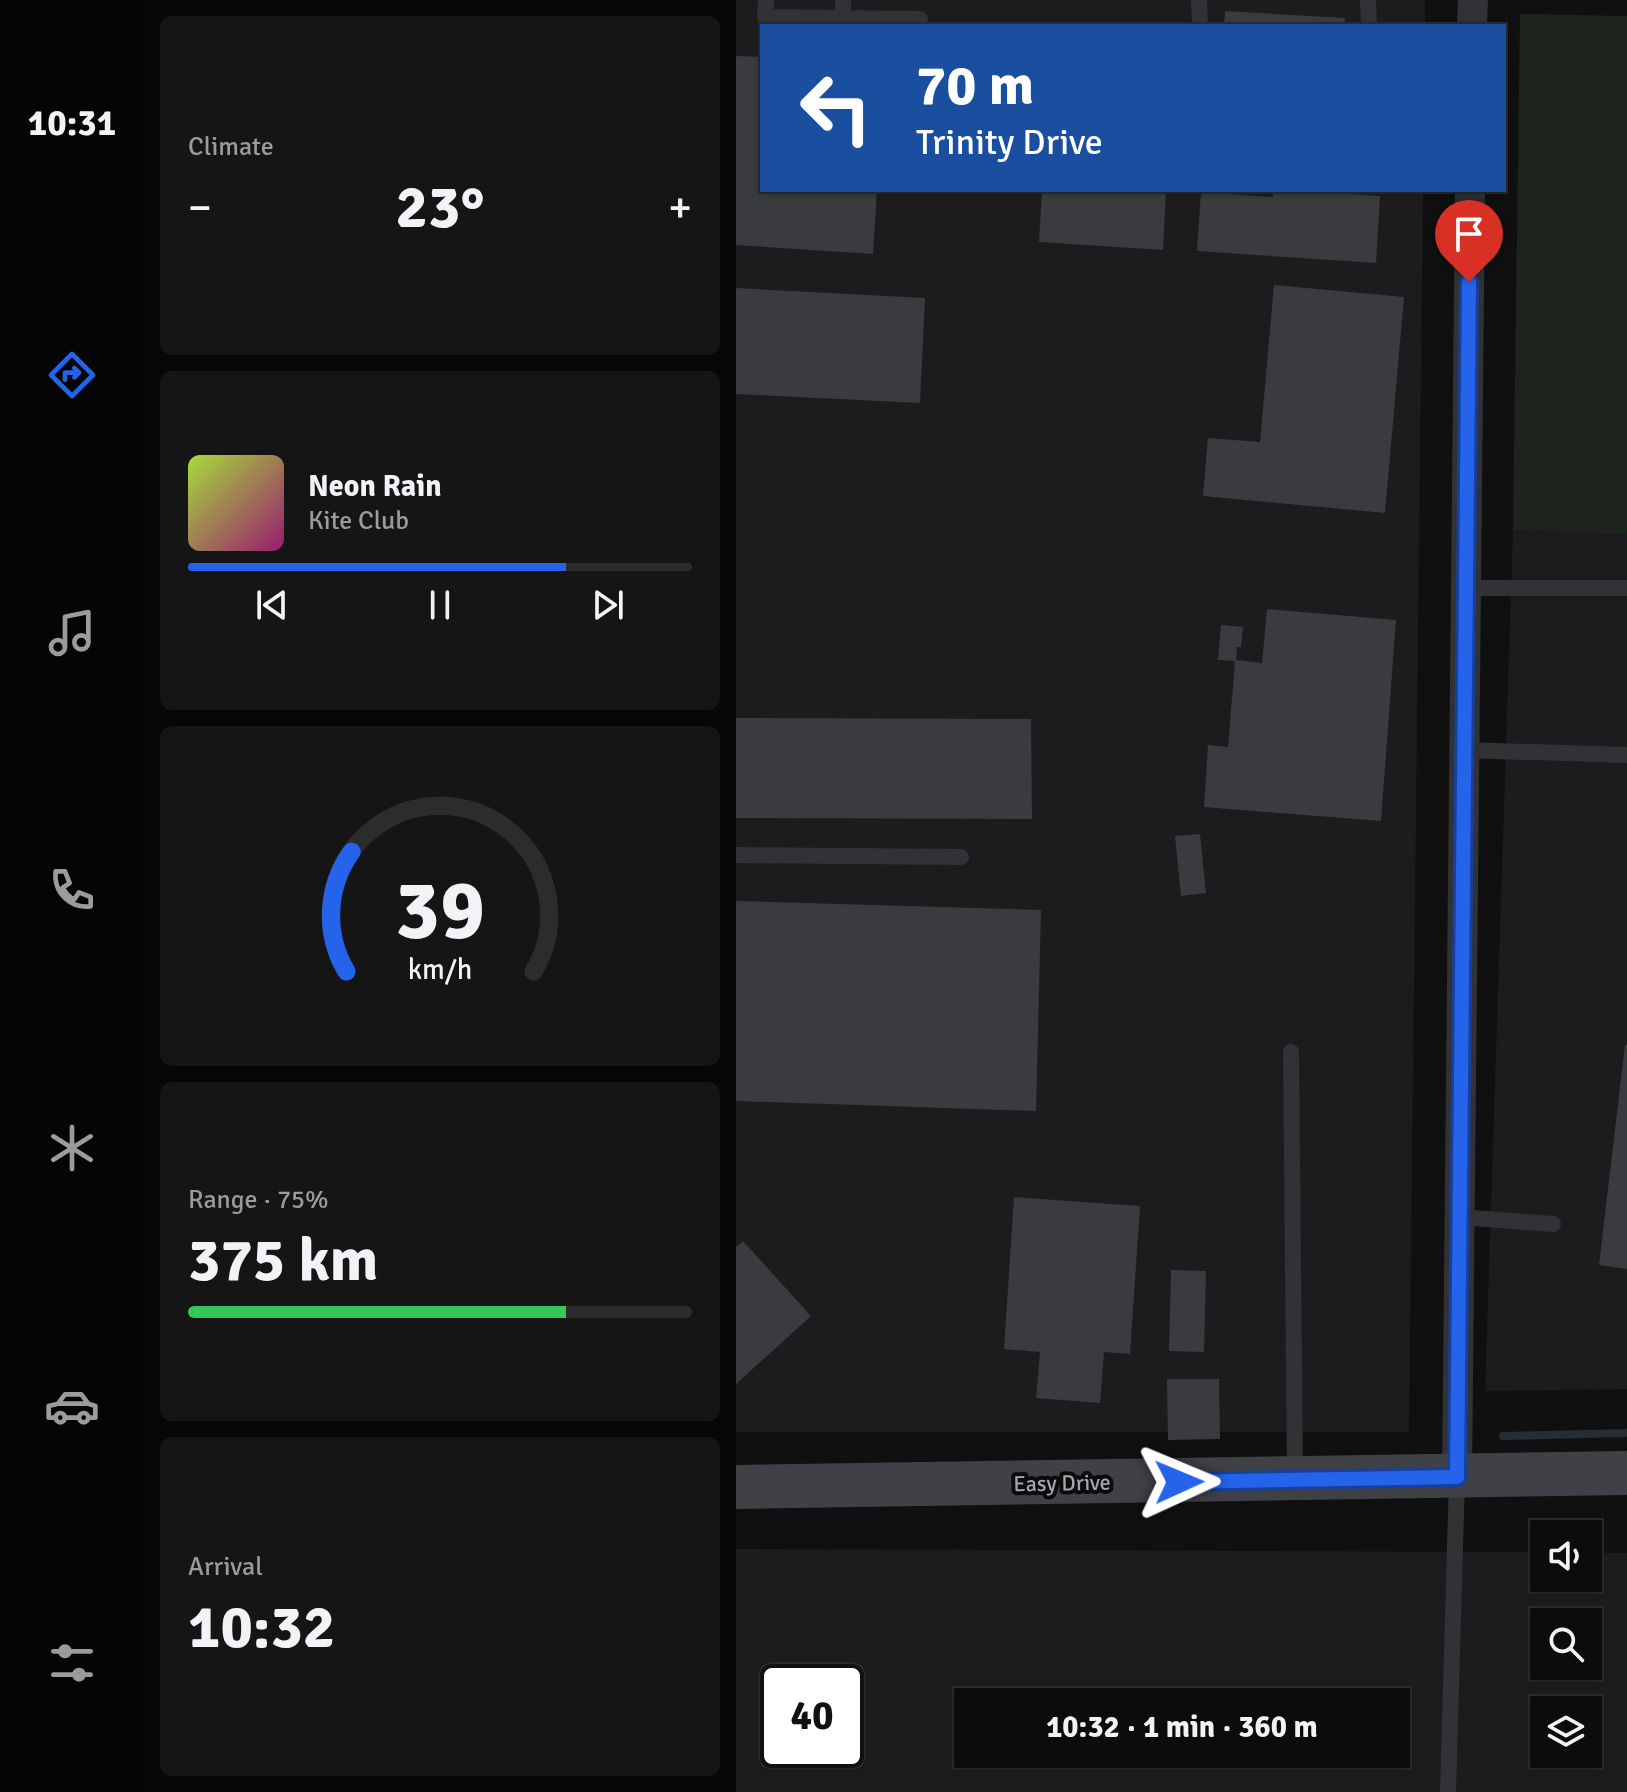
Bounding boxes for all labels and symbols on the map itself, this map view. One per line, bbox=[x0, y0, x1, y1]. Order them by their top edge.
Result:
pin bbox=[1435, 200, 1503, 282]
position arrow bbox=[1137, 1440, 1221, 1524]
street label: Easy Drive bbox=[1013, 1469, 1111, 1497]
speed limit sign: 40 bbox=[760, 1664, 864, 1768]

